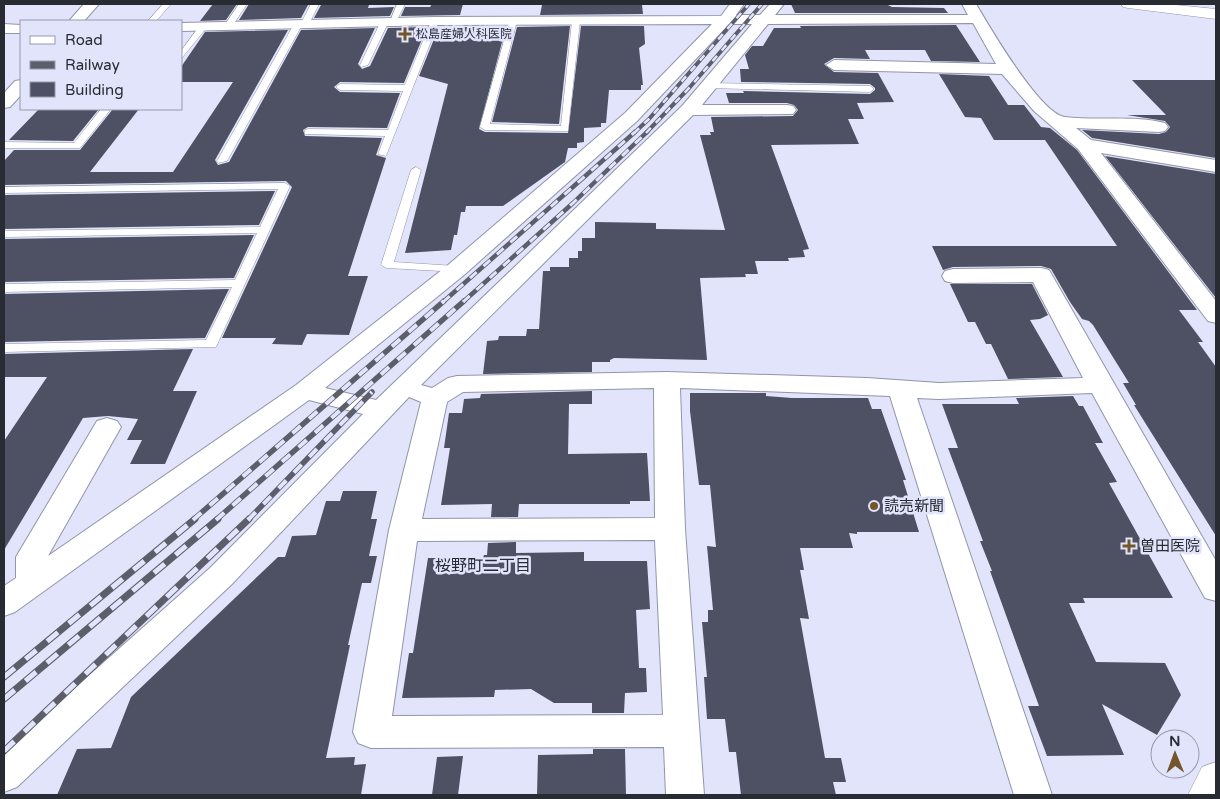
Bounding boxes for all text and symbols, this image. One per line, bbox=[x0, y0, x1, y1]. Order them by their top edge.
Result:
legend bbox=[20, 20, 182, 110]
marker: 松島産婦人科医院 bbox=[398, 27, 412, 41]
place label: 松島産婦人科医院 bbox=[416, 27, 512, 41]
text: Road bbox=[65, 31, 103, 49]
text: Railway bbox=[65, 56, 120, 74]
text: Building bbox=[65, 81, 124, 99]
place label: 読売新聞 bbox=[884, 497, 944, 515]
marker: 読売新聞 bbox=[868, 500, 880, 512]
place label: 曽田医院 bbox=[1140, 537, 1200, 555]
marker: 曽田医院 bbox=[1122, 539, 1136, 553]
district label: 桜野町二丁目 bbox=[435, 556, 531, 576]
north arrow bbox=[1150, 729, 1200, 779]
text: N bbox=[1169, 733, 1181, 750]

